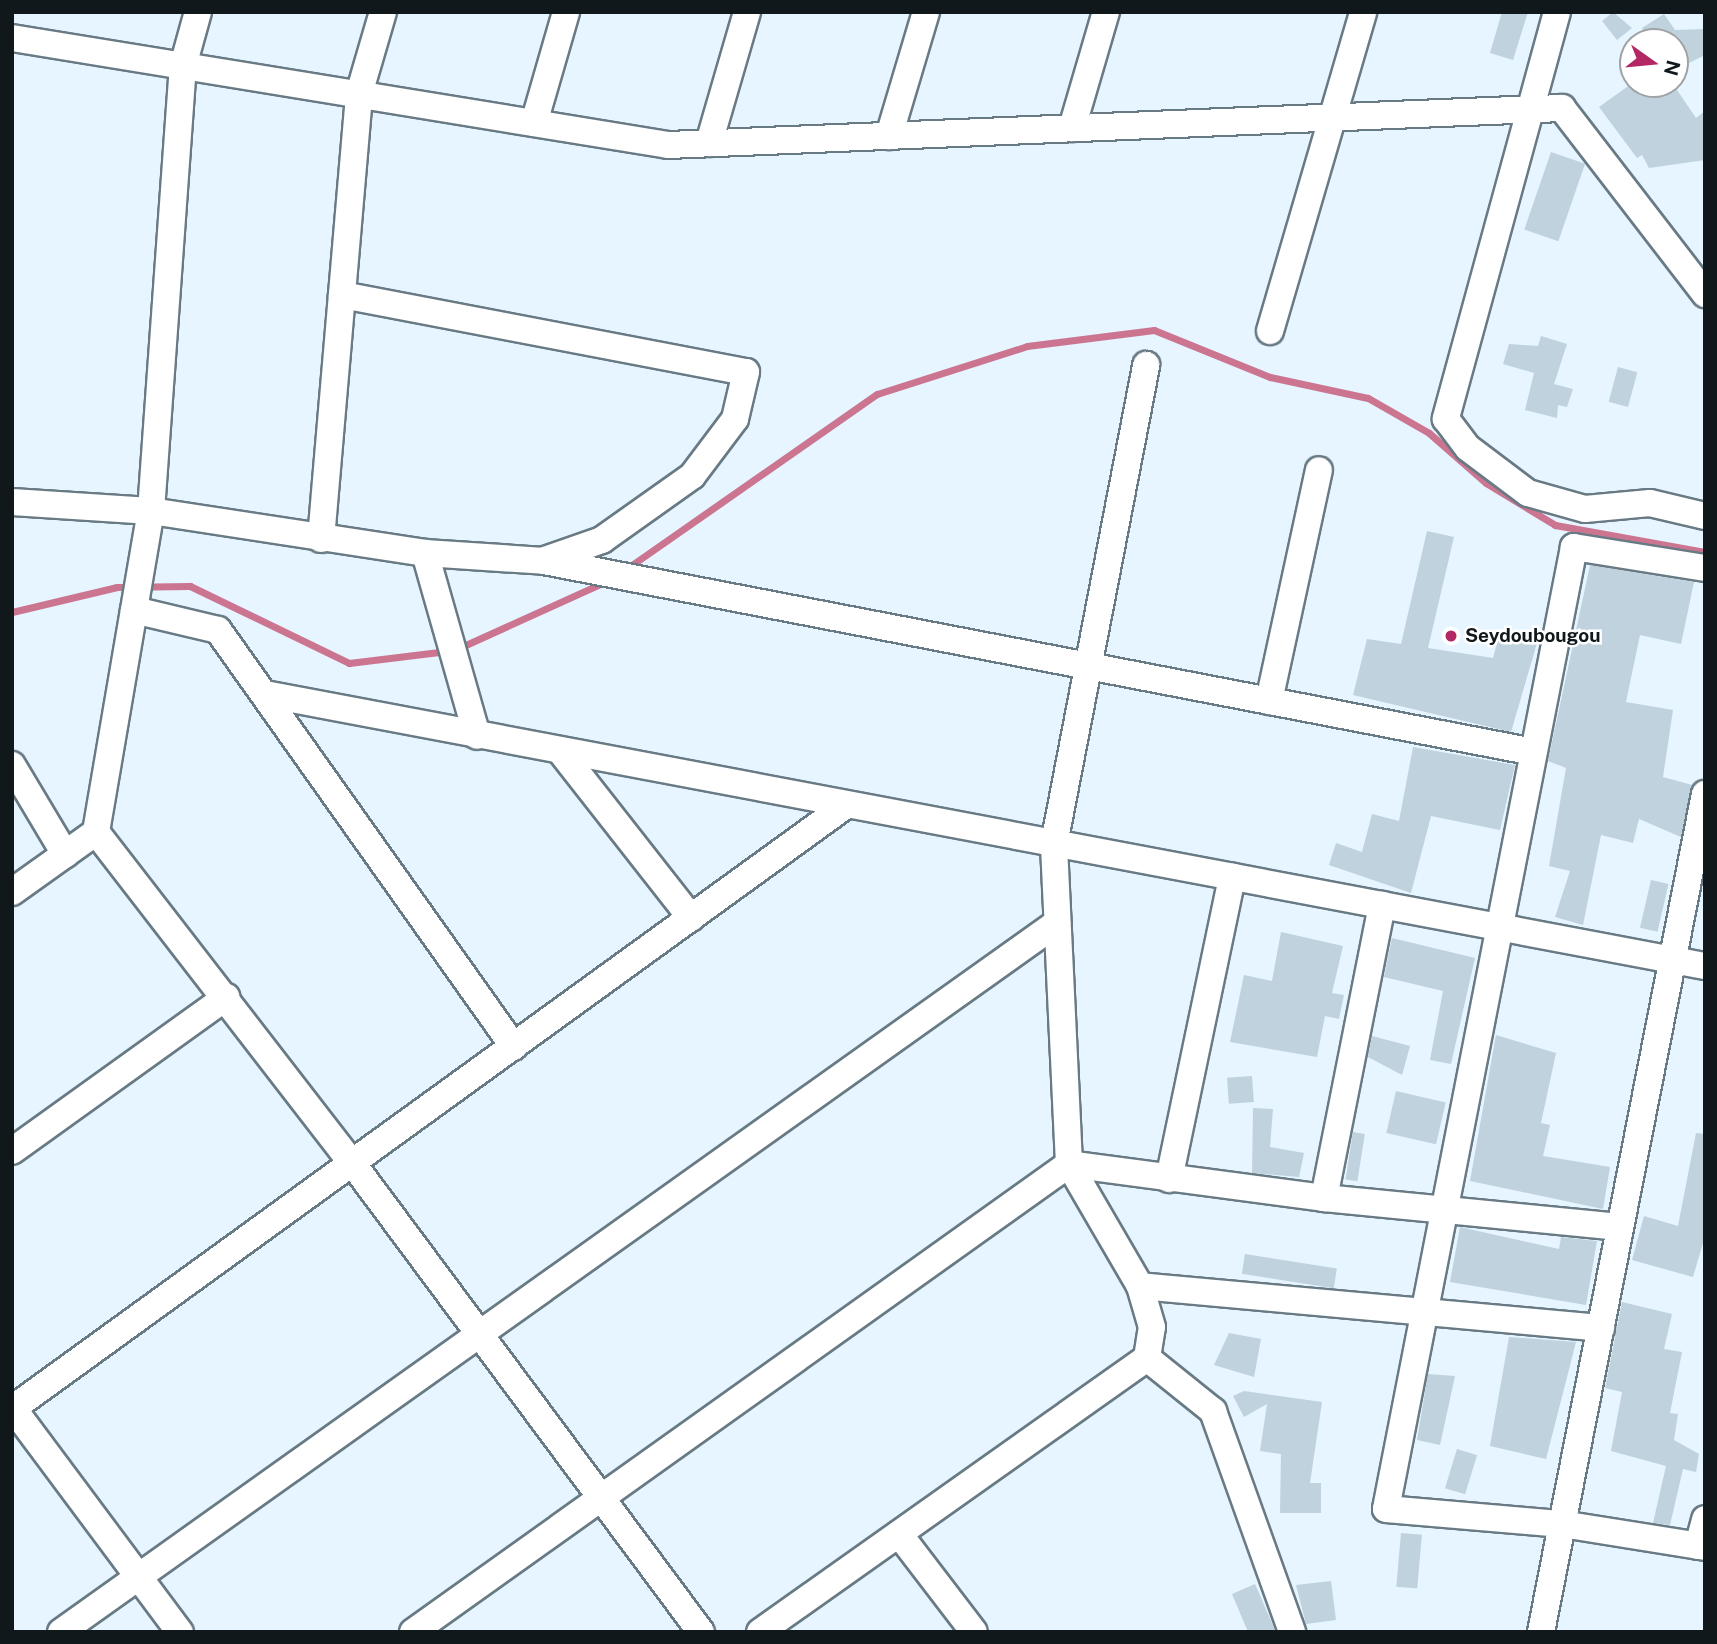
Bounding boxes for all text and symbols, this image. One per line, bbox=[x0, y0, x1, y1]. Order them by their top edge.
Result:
north arrow bbox=[1619, 28, 1689, 98]
text: N bbox=[1660, 58, 1685, 78]
place label: Seydoubougou bbox=[1465, 625, 1600, 647]
marker: Seydoubougou bbox=[1443, 628, 1459, 644]

